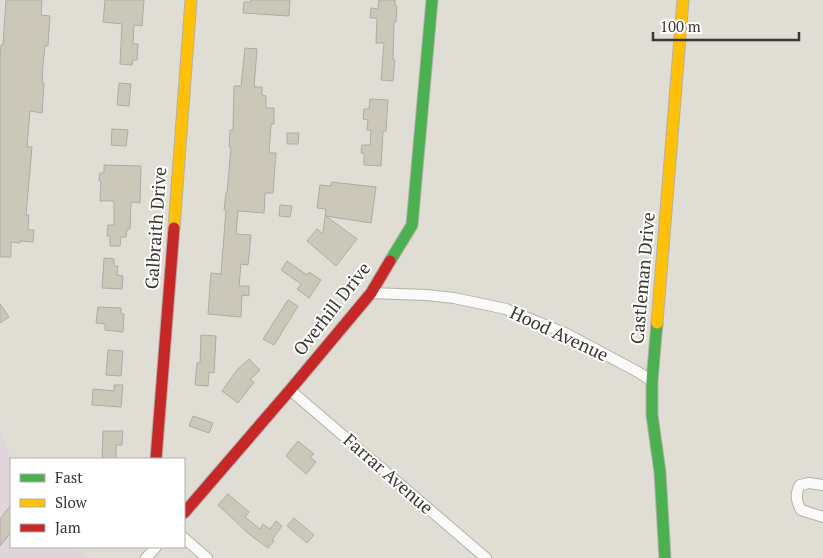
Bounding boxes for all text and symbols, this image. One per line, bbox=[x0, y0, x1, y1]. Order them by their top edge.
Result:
scale bar bbox=[653, 10, 799, 42]
text: 100 m bbox=[660, 16, 701, 36]
street label: Galbraith Drive bbox=[139, 166, 171, 290]
street label: Castleman Drive bbox=[624, 211, 660, 345]
street label: Overhill Drive bbox=[287, 257, 375, 360]
street label: Hood Avenue bbox=[506, 300, 613, 366]
street label: Farrar Avenue bbox=[339, 428, 439, 519]
legend bbox=[10, 458, 185, 548]
text: Fast bbox=[55, 467, 83, 487]
text: Slow bbox=[55, 492, 88, 512]
text: Jam bbox=[55, 517, 81, 537]

